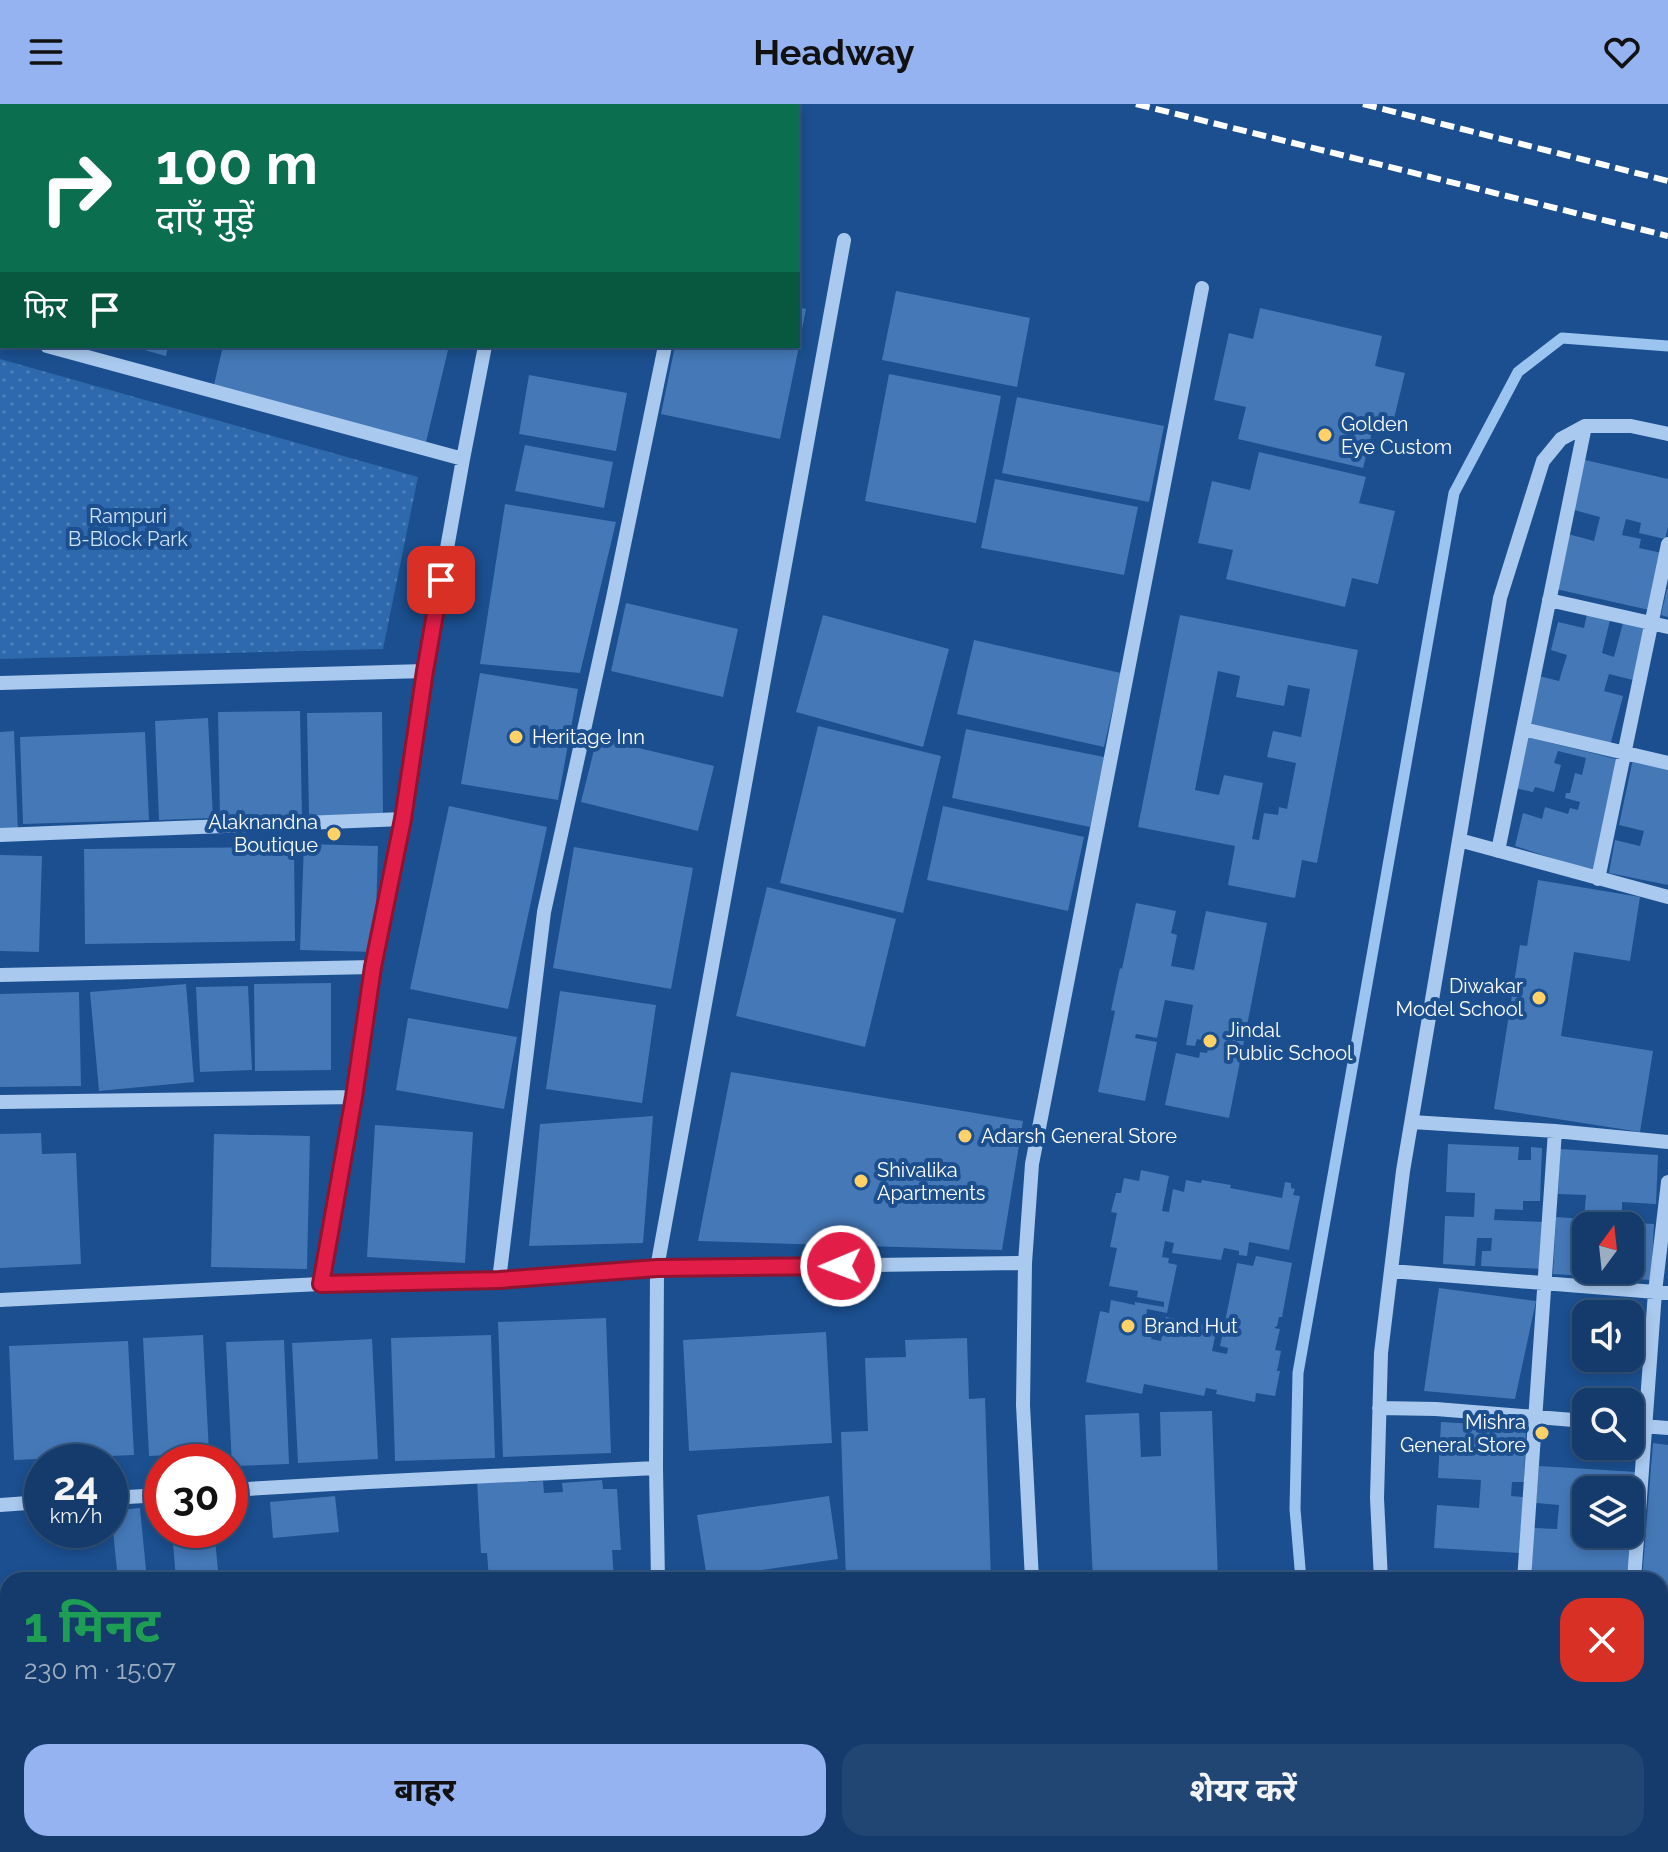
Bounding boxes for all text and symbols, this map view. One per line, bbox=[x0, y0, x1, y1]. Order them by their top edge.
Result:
icon: menu bbox=[24, 30, 68, 74]
icon: heart bbox=[1600, 30, 1644, 74]
text: Headway bbox=[753, 31, 915, 73]
text: 100 m bbox=[156, 131, 318, 197]
icon: right bbox=[24, 136, 128, 240]
text: दाएँ मुड़ें bbox=[156, 198, 254, 240]
icon: arrive bbox=[83, 288, 127, 332]
text: फिर bbox=[24, 290, 67, 325]
place label: Golden Eye Custom bbox=[1341, 412, 1452, 459]
marker: Golden Eye Custom bbox=[1316, 426, 1334, 444]
park label: Rampuri B-Block Park bbox=[68, 504, 188, 551]
pin bbox=[407, 546, 475, 614]
icon: arrive bbox=[419, 558, 463, 602]
place label: Heritage Inn bbox=[532, 725, 645, 749]
marker: Heritage Inn bbox=[507, 728, 525, 746]
place label: Alaknandna Boutique bbox=[208, 810, 318, 857]
marker: Alaknandna Boutique bbox=[325, 825, 343, 843]
place label: Diwakar Model School bbox=[1396, 974, 1524, 1021]
marker: Diwakar Model School bbox=[1530, 989, 1548, 1007]
place label: Jindal Public School bbox=[1226, 1018, 1353, 1065]
marker: Jindal Public School bbox=[1201, 1032, 1219, 1050]
place label: Adarsh General Store bbox=[981, 1124, 1177, 1148]
marker: Adarsh General Store bbox=[956, 1127, 974, 1145]
place label: Shivalika Apartments bbox=[877, 1158, 986, 1205]
marker: Shivalika Apartments bbox=[852, 1172, 870, 1190]
north arrow bbox=[1572, 1212, 1644, 1284]
map controls bbox=[1572, 1212, 1644, 1548]
position arrow bbox=[799, 1224, 883, 1308]
button: sound bbox=[1572, 1300, 1644, 1372]
place label: Brand Hut bbox=[1144, 1314, 1238, 1338]
marker: Brand Hut bbox=[1119, 1317, 1137, 1335]
button: search bbox=[1572, 1388, 1644, 1460]
place label: Mishra General Store bbox=[1400, 1410, 1526, 1457]
marker: Mishra General Store bbox=[1533, 1424, 1551, 1442]
speed limit sign: 30 bbox=[144, 1444, 248, 1548]
text: 24 bbox=[53, 1462, 99, 1509]
button: layers bbox=[1572, 1476, 1644, 1548]
text: km/h bbox=[50, 1504, 102, 1528]
text: 1 मिनट bbox=[24, 1597, 160, 1653]
button: close bbox=[1560, 1598, 1644, 1682]
text: 230 m · 15:07 bbox=[24, 1655, 176, 1685]
button: बाहर bbox=[24, 1744, 826, 1836]
button: शेयर करें bbox=[842, 1744, 1644, 1836]

